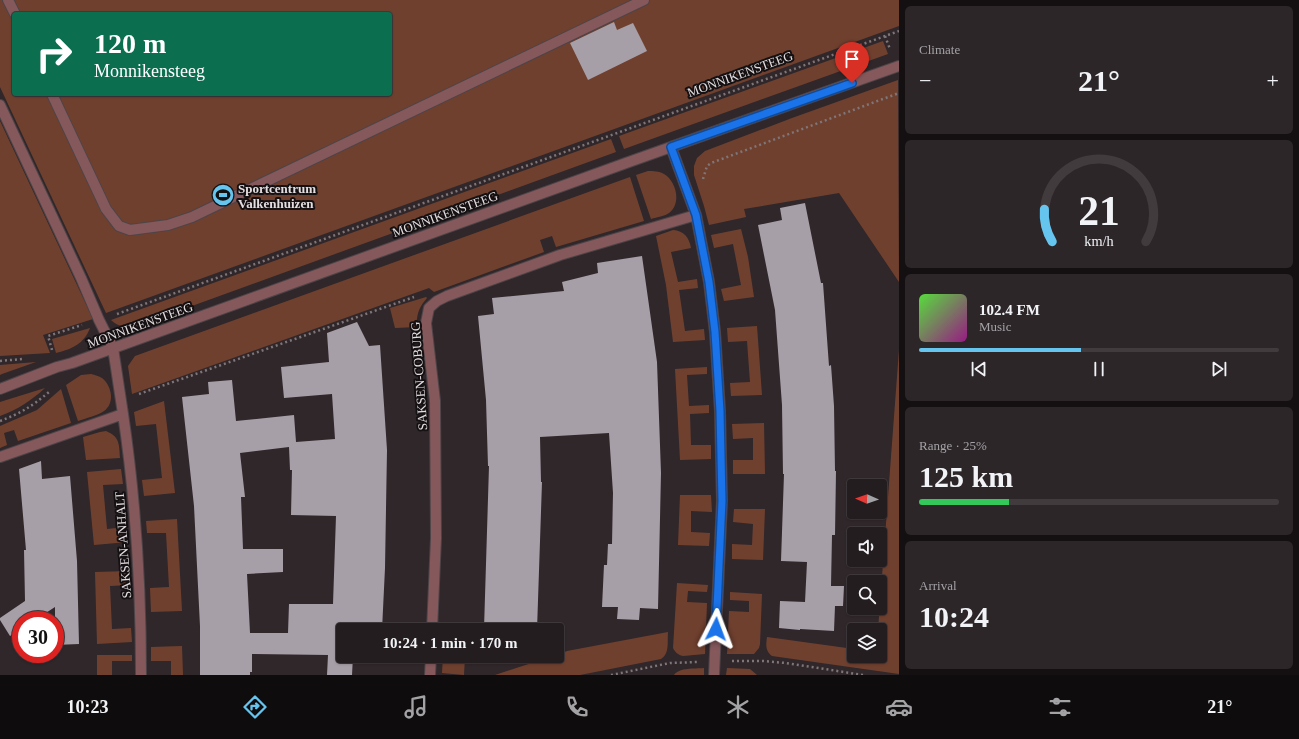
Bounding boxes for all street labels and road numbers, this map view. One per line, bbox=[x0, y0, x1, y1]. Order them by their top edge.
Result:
street label: MONNIKENSTEEG bbox=[685, 48, 795, 100]
street label: MONNIKENSTEEG bbox=[390, 188, 500, 240]
street label: MONNIKENSTEEG bbox=[85, 299, 195, 351]
street label: SAKSEN-COBURG bbox=[408, 321, 430, 431]
street label: SAKSEN-ANHALT bbox=[112, 491, 134, 599]

